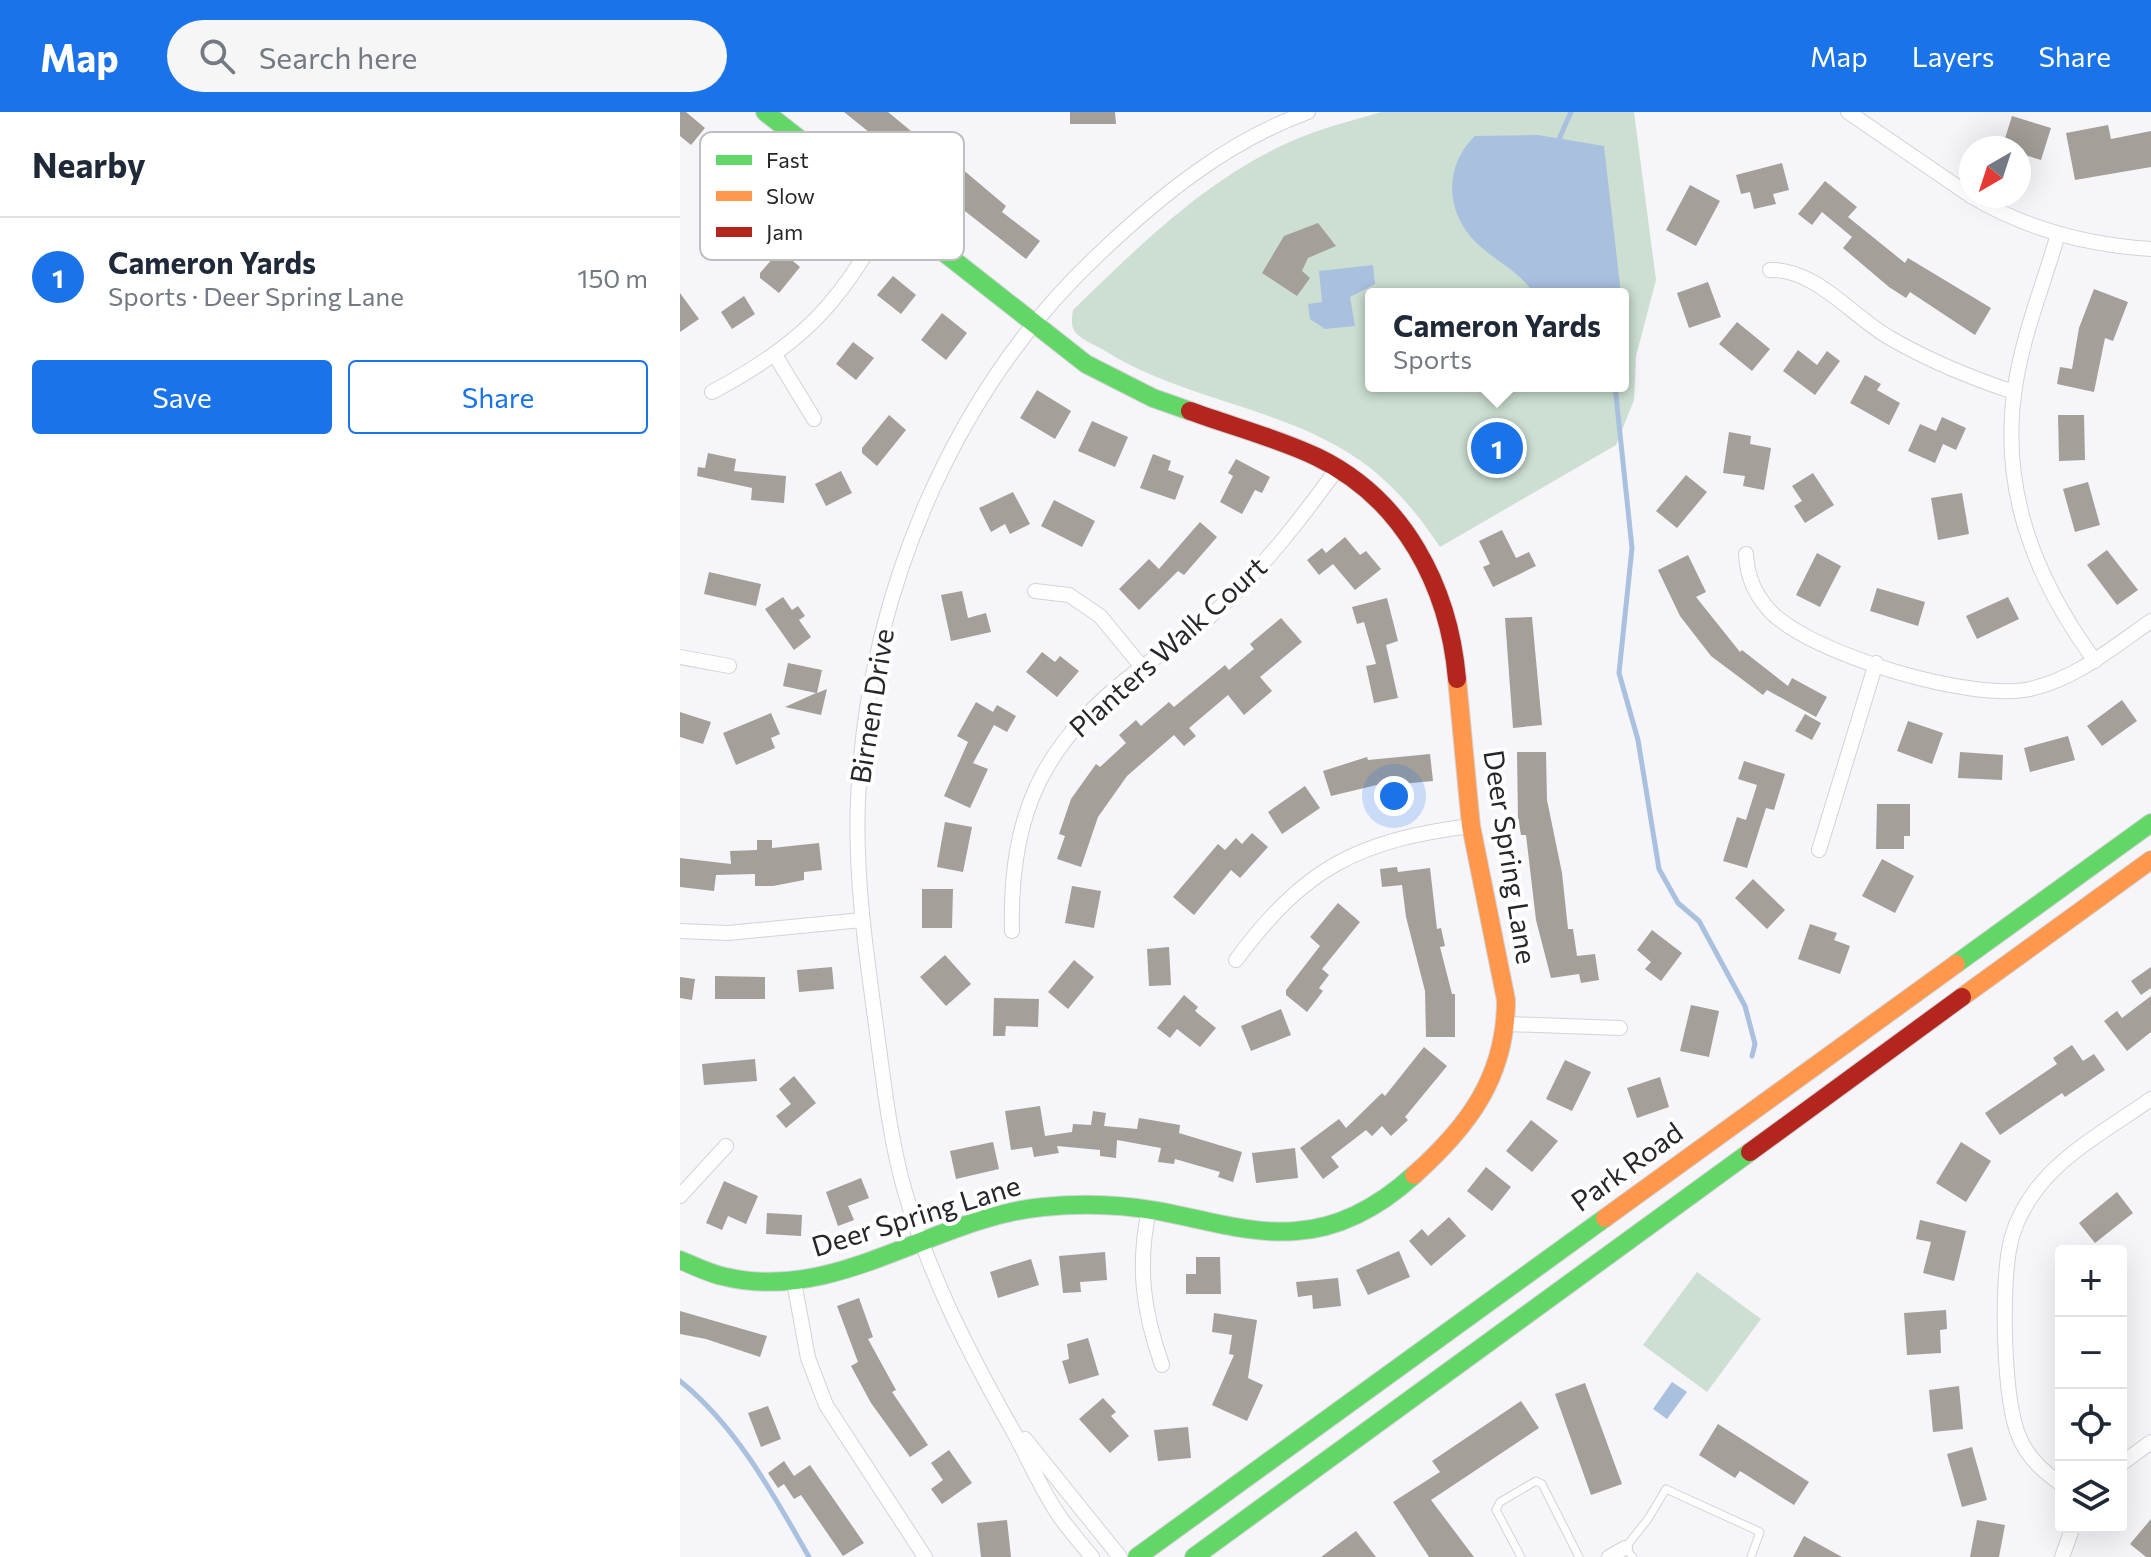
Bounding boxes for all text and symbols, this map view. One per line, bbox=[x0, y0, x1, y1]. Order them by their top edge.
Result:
search box bbox=[167, 20, 727, 92]
text: Map bbox=[40, 33, 119, 80]
icon: search bbox=[195, 34, 239, 78]
text: Search here bbox=[259, 38, 417, 75]
text: Map bbox=[1810, 39, 1868, 73]
text: Layers bbox=[1912, 39, 1994, 73]
text: Share bbox=[2038, 39, 2111, 73]
legend bbox=[700, 132, 964, 260]
north arrow bbox=[1959, 136, 2031, 208]
text: Nearby bbox=[32, 143, 146, 185]
text: Fast bbox=[766, 146, 809, 173]
text: Slow bbox=[766, 182, 815, 209]
text: Jam bbox=[766, 218, 803, 245]
text: Cameron Yards bbox=[108, 243, 316, 280]
text: 1 bbox=[52, 262, 64, 293]
text: 150 m bbox=[577, 262, 648, 293]
text: Sports · Deer Spring Lane bbox=[108, 280, 404, 311]
popup bbox=[1365, 288, 1629, 392]
text: Cameron Yards bbox=[1393, 306, 1601, 343]
text: Sports bbox=[1393, 343, 1472, 374]
button: Save bbox=[32, 360, 332, 434]
button: Share bbox=[348, 360, 648, 434]
pin: 1 bbox=[1471, 418, 1523, 478]
street label: Planters Walk Court bbox=[1062, 549, 1273, 744]
street label: Birnen Drive bbox=[842, 626, 900, 786]
street label: Deer Spring Lane bbox=[1477, 747, 1545, 966]
your location bbox=[1374, 776, 1414, 816]
street label: Park Road bbox=[1564, 1114, 1689, 1218]
street label: Deer Spring Lane bbox=[807, 1167, 1024, 1263]
map controls bbox=[2055, 1245, 2127, 1533]
button: + bbox=[2055, 1245, 2127, 1317]
button: − bbox=[2055, 1317, 2127, 1389]
button: locate bbox=[2055, 1389, 2127, 1461]
button: layers bbox=[2055, 1461, 2127, 1533]

